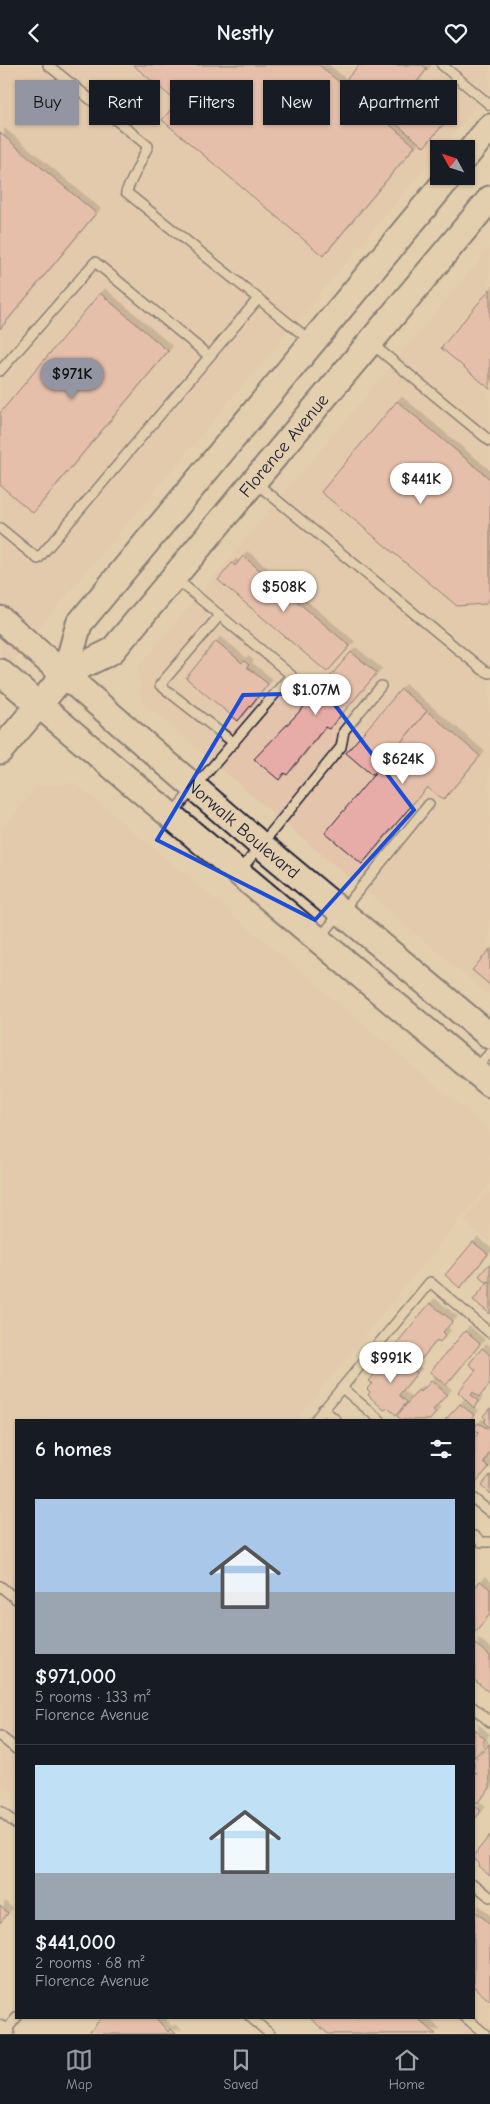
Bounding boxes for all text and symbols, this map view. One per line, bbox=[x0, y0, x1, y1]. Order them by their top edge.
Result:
icon: back bbox=[20, 19, 48, 47]
icon: heart bbox=[442, 19, 470, 47]
text: Nestly bbox=[217, 20, 273, 46]
chip: Buy bbox=[15, 80, 79, 125]
chip: Rent bbox=[89, 80, 160, 125]
chip: Filters bbox=[170, 80, 253, 125]
chip: New bbox=[263, 80, 330, 125]
chip: Apartment bbox=[340, 80, 457, 125]
north arrow bbox=[430, 140, 475, 185]
map controls bbox=[430, 140, 475, 185]
pin: $971K bbox=[37, 357, 107, 400]
text: $971K bbox=[52, 365, 92, 383]
street label: Florence Avenue bbox=[235, 390, 333, 502]
pin: $441K bbox=[386, 463, 456, 505]
text: $441K bbox=[401, 470, 441, 488]
pin: $508K bbox=[249, 571, 319, 613]
text: $508K bbox=[262, 578, 306, 596]
pin: $1.07M bbox=[275, 673, 357, 716]
text: $1.07M bbox=[292, 681, 340, 699]
pin: $624K bbox=[368, 743, 438, 785]
text: $624K bbox=[382, 750, 424, 768]
street label: Norwalk Boulevard bbox=[182, 775, 303, 884]
pin: $991K bbox=[356, 1341, 426, 1384]
text: $991K bbox=[370, 1349, 412, 1367]
icon: filters bbox=[427, 1435, 455, 1463]
text: 6 homes bbox=[35, 1437, 111, 1461]
icon: home bbox=[200, 1532, 290, 1622]
text: $971,000 bbox=[35, 1664, 116, 1688]
text: 5 rooms · 133 m² bbox=[35, 1688, 151, 1706]
text: Florence Avenue bbox=[35, 1706, 149, 1724]
icon: home bbox=[200, 1797, 290, 1887]
text: $441,000 bbox=[35, 1930, 116, 1954]
text: 2 rooms · 68 m² bbox=[35, 1954, 145, 1972]
text: Florence Avenue bbox=[35, 1972, 149, 1990]
tab: Map bbox=[65, 2046, 93, 2093]
tab: Saved bbox=[223, 2046, 258, 2093]
tab: Home bbox=[389, 2046, 425, 2093]

